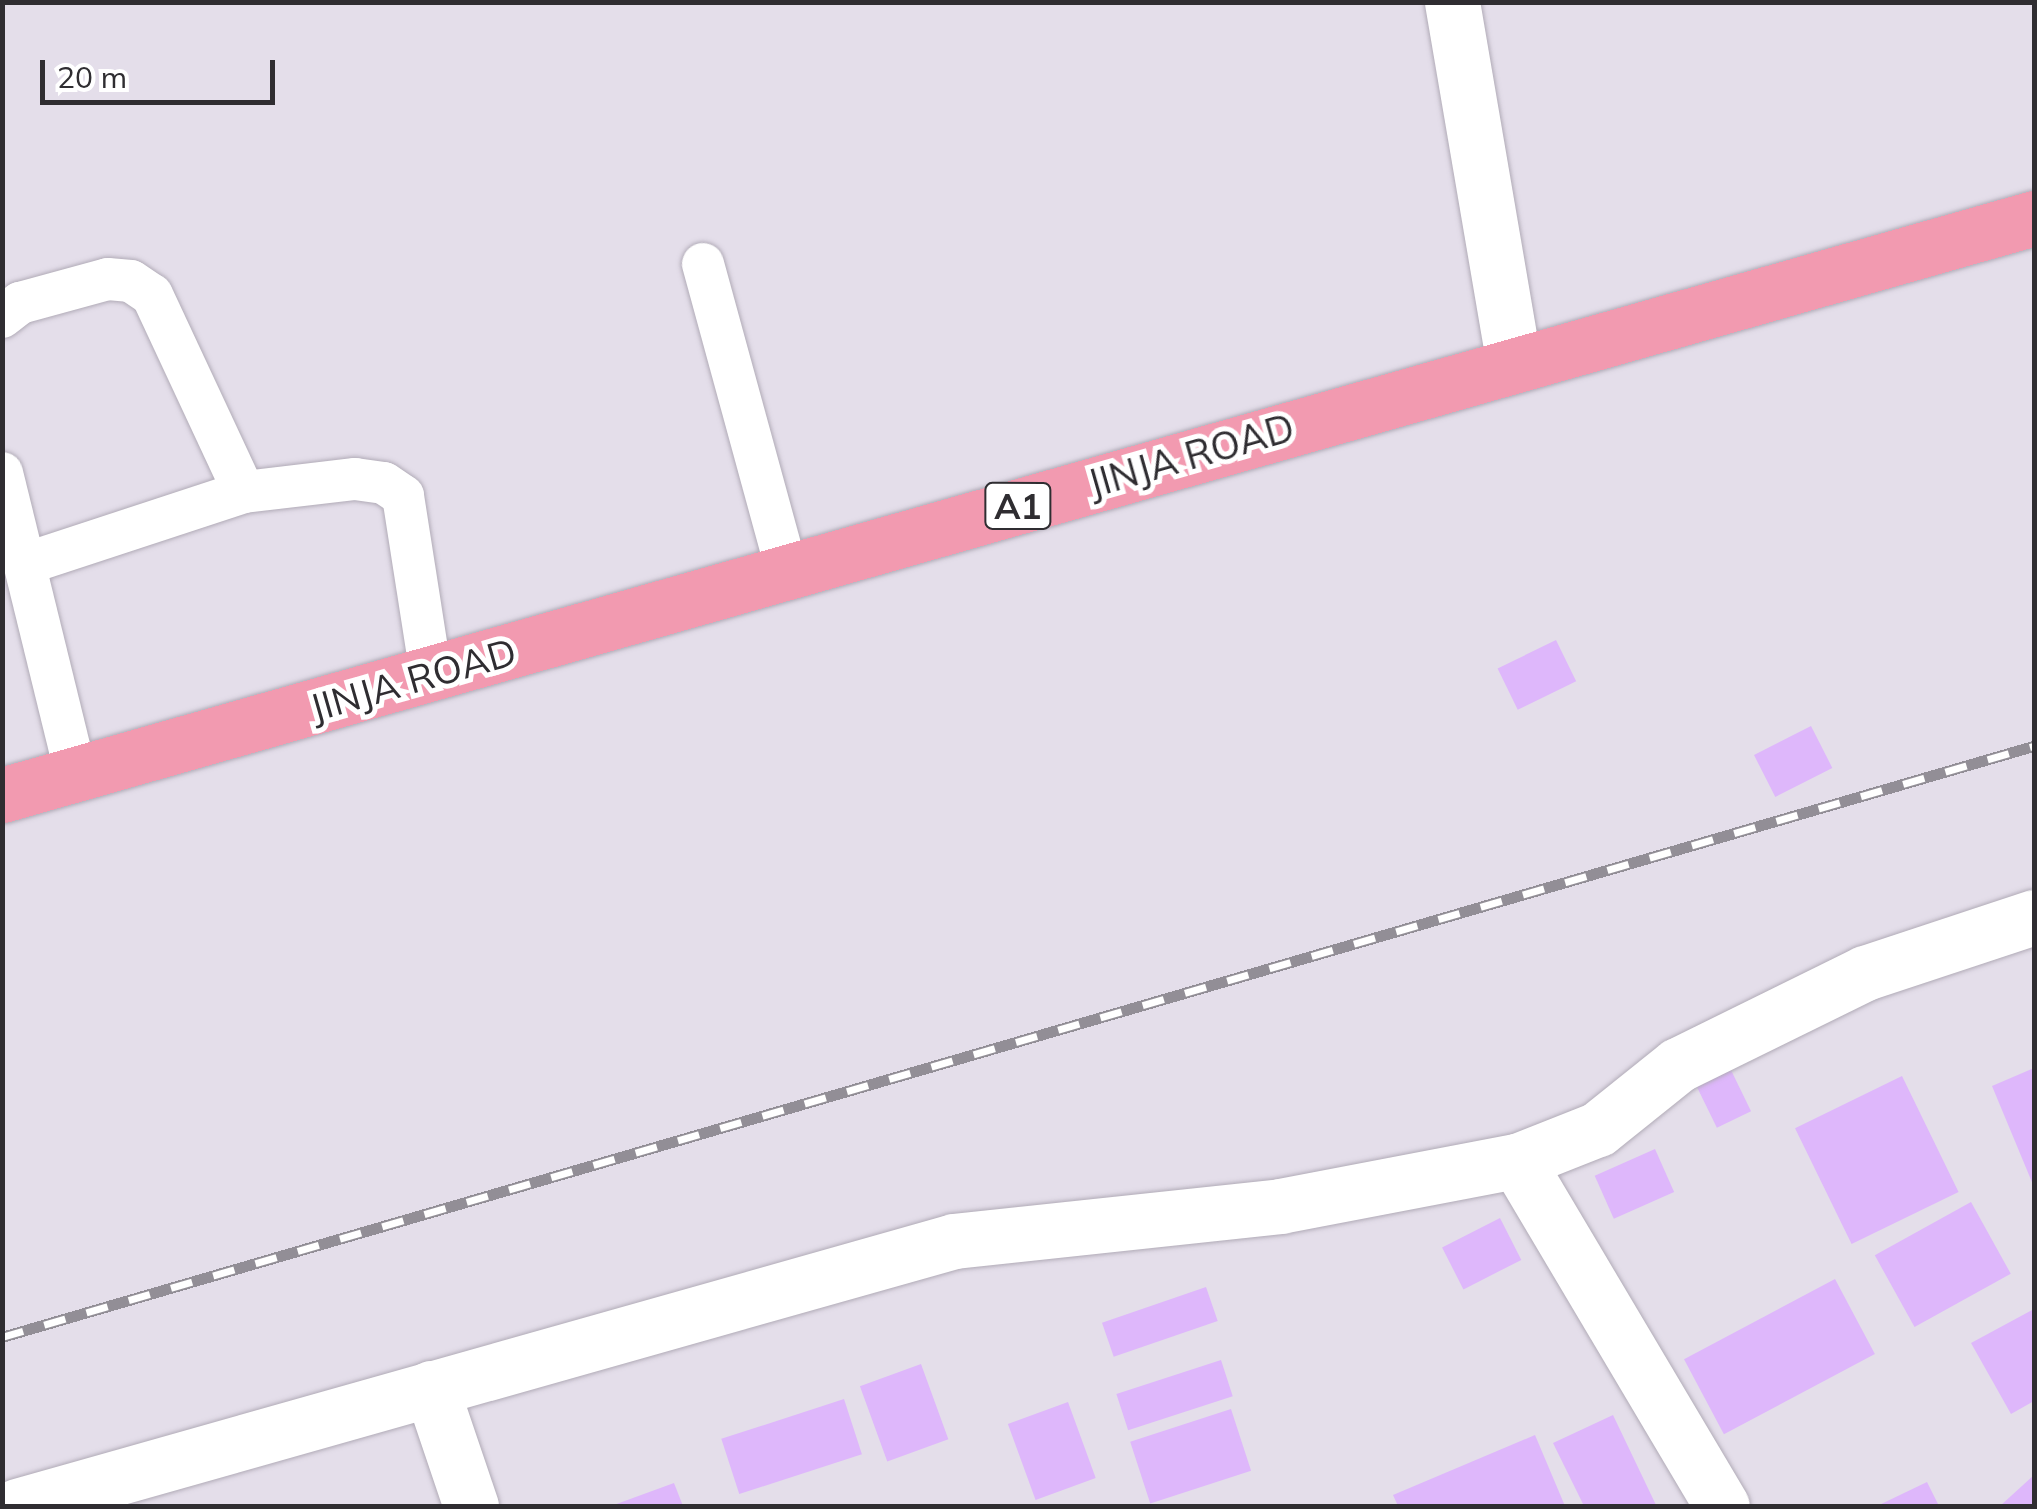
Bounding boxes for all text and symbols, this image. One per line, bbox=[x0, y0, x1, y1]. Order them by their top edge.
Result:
scale bar bbox=[45, 40, 280, 102]
text: 20 m bbox=[57, 58, 127, 96]
street label: JINJA ROAD bbox=[1083, 405, 1299, 507]
road number: A1 bbox=[983, 476, 1053, 536]
street label: JINJA ROAD bbox=[305, 629, 521, 731]

